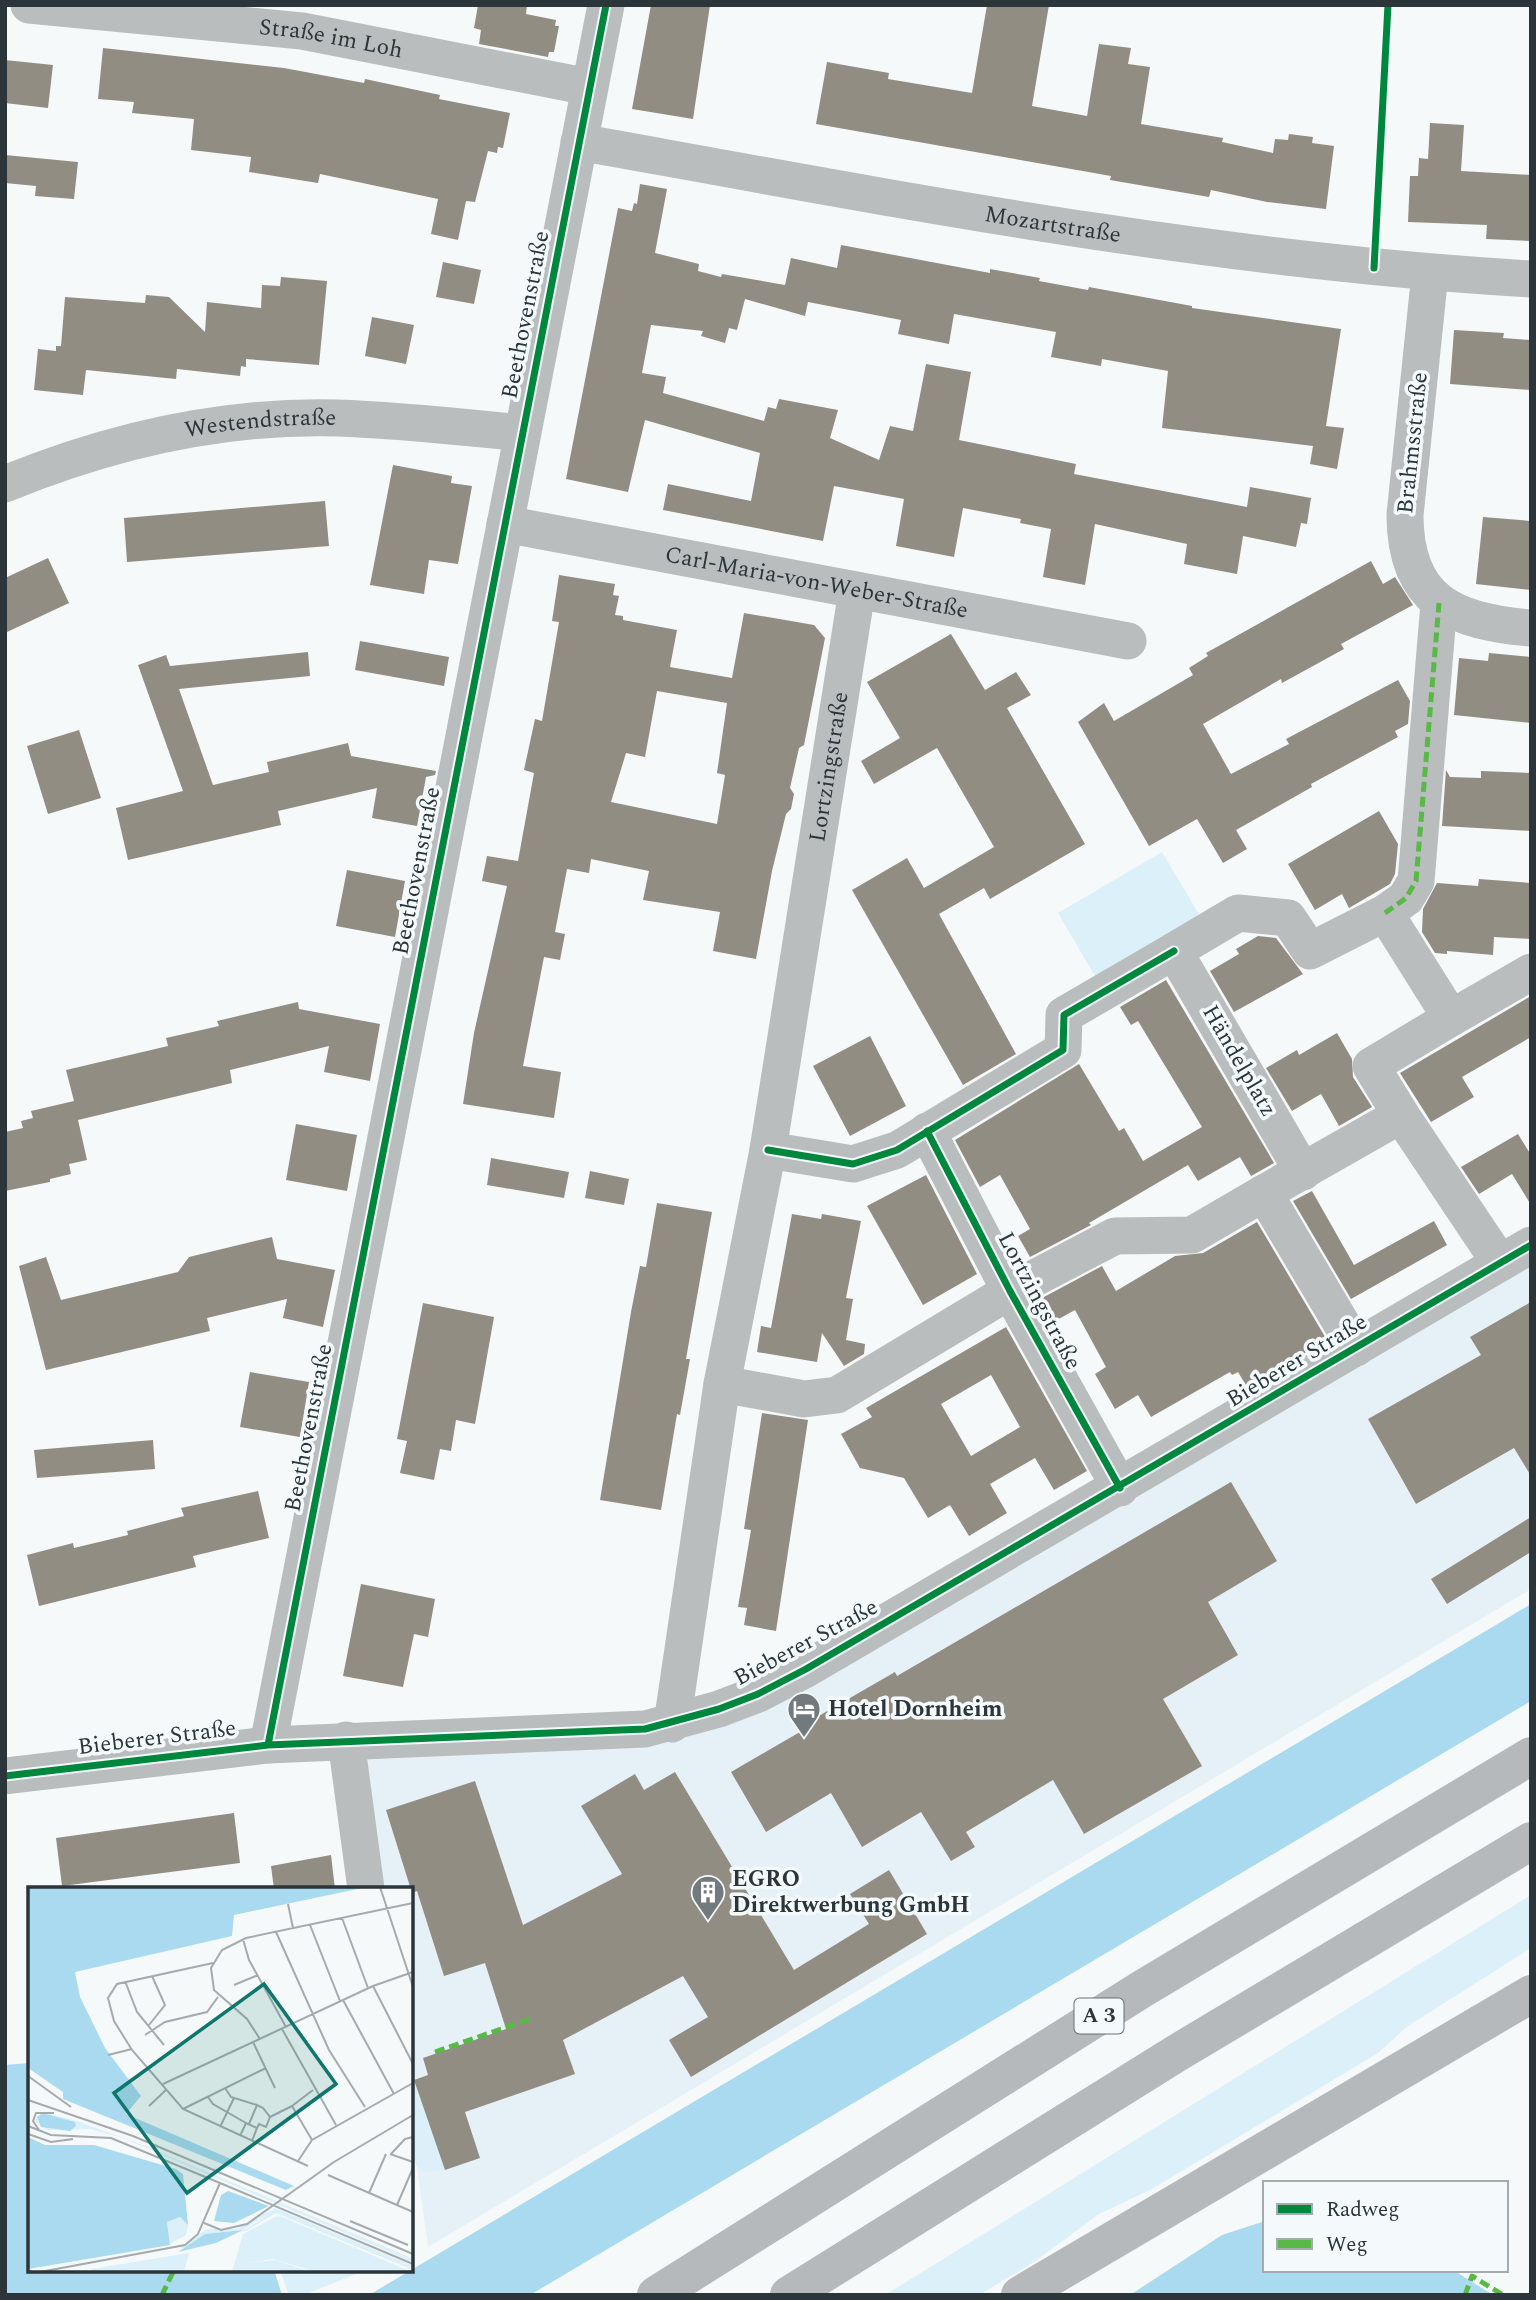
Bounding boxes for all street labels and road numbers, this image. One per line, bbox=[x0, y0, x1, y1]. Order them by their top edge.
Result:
street label: Straße im Loh bbox=[258, 10, 406, 68]
street label: Mozartstraße bbox=[982, 197, 1123, 252]
street label: Beethovenstraße bbox=[493, 228, 559, 402]
street label: Brahmsstraße bbox=[1388, 370, 1438, 516]
street label: Westendstraße bbox=[182, 400, 337, 448]
street label: Carl-Maria-von-Weber-Straße bbox=[662, 537, 971, 628]
street label: Lortzingstraße bbox=[800, 689, 858, 845]
street label: Beethovenstraße bbox=[384, 784, 450, 958]
street label: Händelplatz bbox=[1193, 998, 1285, 1124]
street label: Lortzingstraße bbox=[988, 1226, 1090, 1376]
street label: Bieberer Straße bbox=[1220, 1305, 1374, 1417]
street label: Beethovenstraße bbox=[276, 1341, 342, 1515]
street label: Bieberer Straße bbox=[728, 1590, 884, 1696]
street label: Bieberer Straße bbox=[76, 1711, 238, 1765]
road number: A 3 bbox=[1074, 1998, 1124, 2034]

